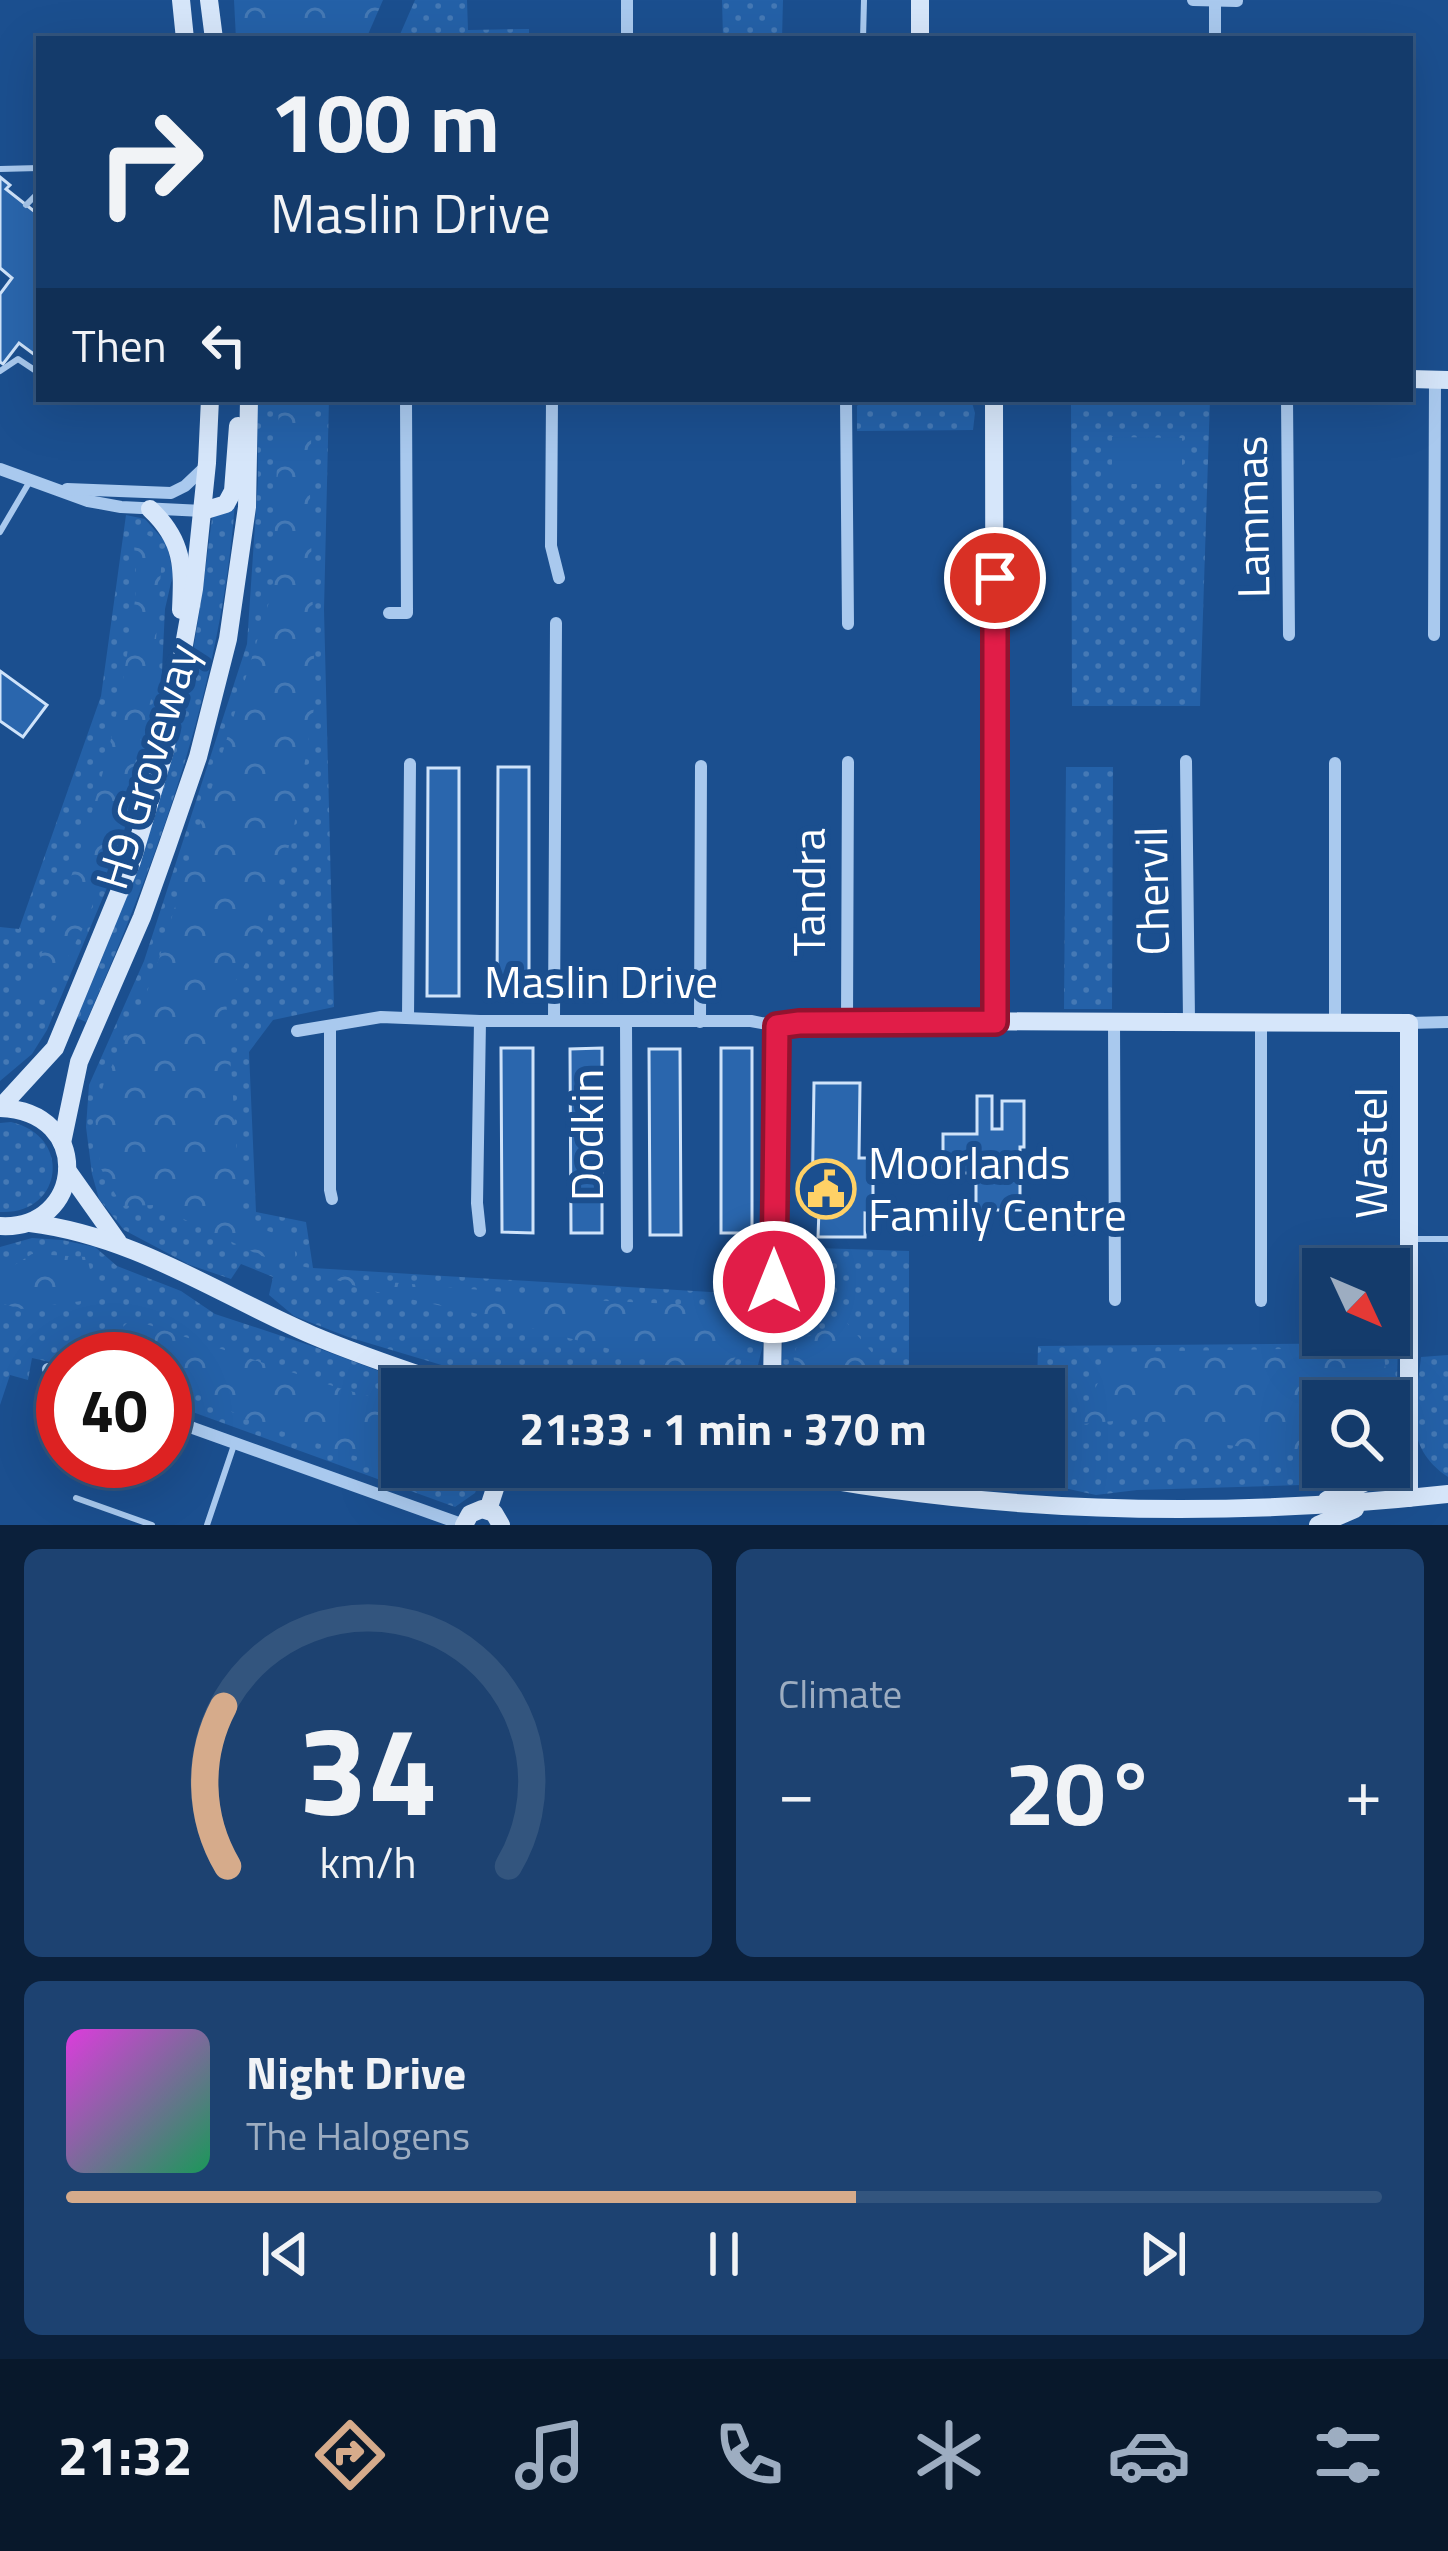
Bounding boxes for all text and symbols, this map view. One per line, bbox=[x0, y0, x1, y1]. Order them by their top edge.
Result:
text: 100 m bbox=[270, 57, 500, 185]
icon: right bbox=[72, 84, 228, 240]
text: Maslin Drive bbox=[270, 172, 551, 254]
text: Then bbox=[72, 311, 167, 379]
icon: left bbox=[191, 312, 257, 378]
street label: Lammas bbox=[1216, 435, 1286, 599]
pin bbox=[944, 527, 1046, 629]
icon: arrive bbox=[962, 545, 1028, 611]
street label: H9 Groveway bbox=[76, 635, 216, 897]
street label: Chervil bbox=[1116, 826, 1186, 956]
street label: Tandra bbox=[774, 828, 842, 956]
street label: Maslin Drive bbox=[484, 947, 718, 1015]
street label: Dodkin bbox=[552, 1069, 620, 1201]
street label: Wastel bbox=[1336, 1087, 1404, 1219]
place label: Moorlands Family Centre bbox=[868, 1128, 1127, 1248]
public building icon: Moorlands Family Centre bbox=[795, 1158, 857, 1220]
position arrow bbox=[711, 1219, 837, 1345]
north arrow bbox=[1302, 1248, 1410, 1356]
map controls bbox=[1302, 1248, 1410, 1488]
speed limit sign: 40 bbox=[36, 1332, 192, 1488]
button: search bbox=[1302, 1380, 1410, 1488]
text: 21:33 · 1 min · 370 m bbox=[519, 1394, 927, 1462]
text: Climate bbox=[778, 1664, 902, 1723]
text: 34 bbox=[298, 1674, 438, 1863]
text: 20° bbox=[1004, 1723, 1156, 1860]
text: − bbox=[778, 1741, 815, 1842]
text: + bbox=[1345, 1741, 1382, 1842]
text: km/h bbox=[319, 1829, 417, 1895]
text: Night Drive bbox=[246, 2038, 466, 2106]
text: The Halogens bbox=[246, 2106, 470, 2165]
icon: previous bbox=[252, 2221, 318, 2287]
icon: pause bbox=[691, 2221, 757, 2287]
icon: next bbox=[1130, 2221, 1196, 2287]
icon: directions bbox=[308, 2413, 392, 2497]
icon: music bbox=[508, 2413, 592, 2497]
icon: phone bbox=[707, 2413, 791, 2497]
icon: climate bbox=[907, 2413, 991, 2497]
icon: car bbox=[1107, 2413, 1191, 2497]
icon: filters bbox=[1306, 2413, 1390, 2497]
text: 21:32 bbox=[58, 2414, 193, 2496]

